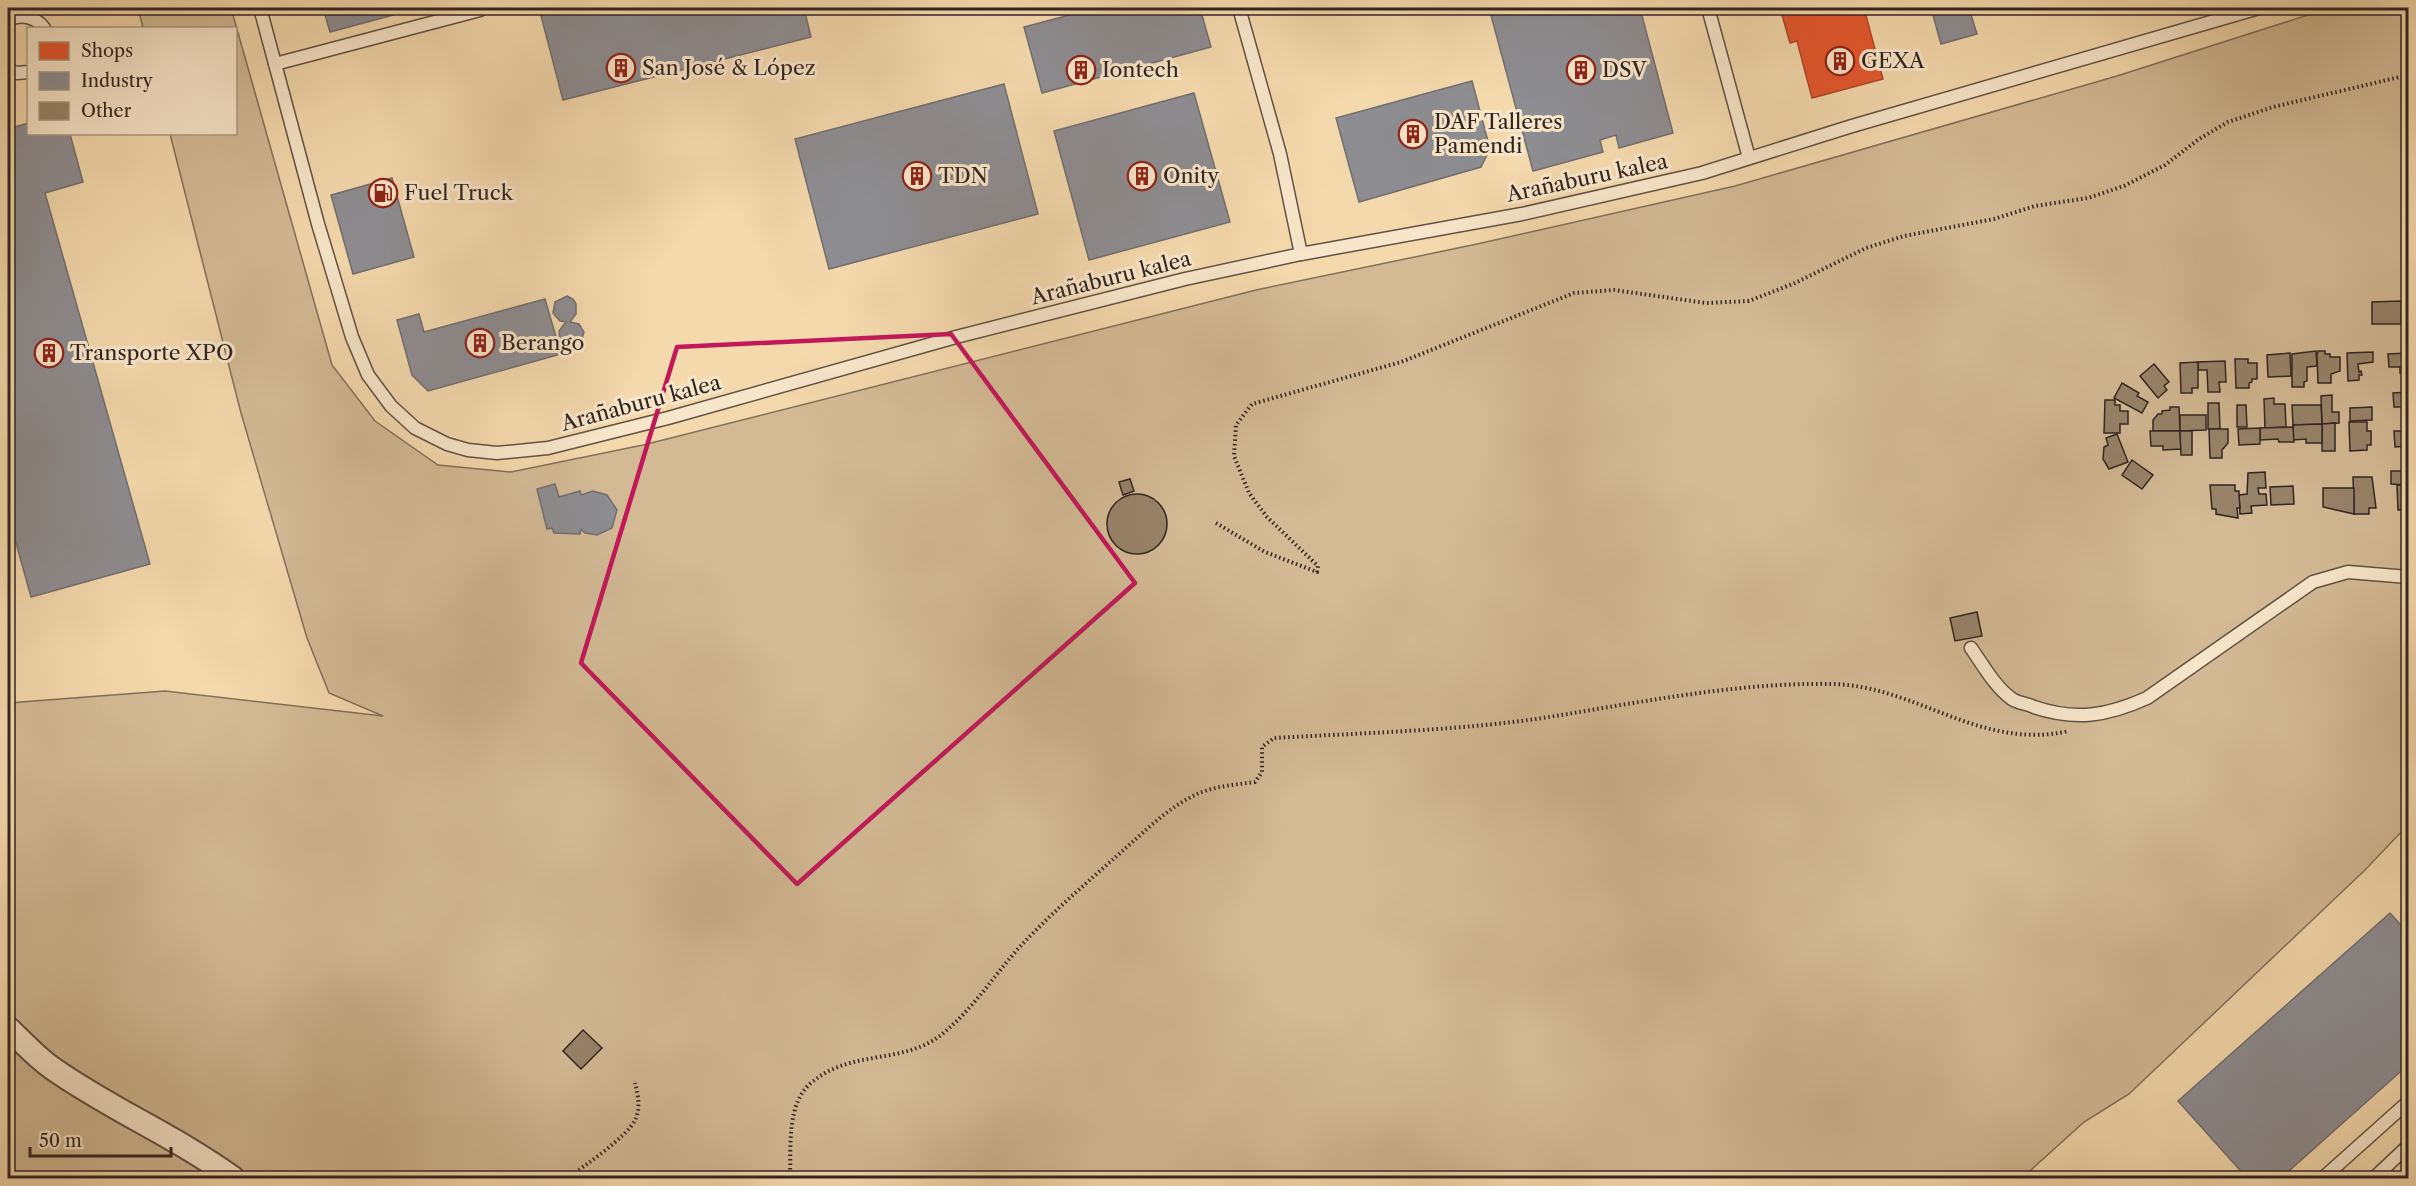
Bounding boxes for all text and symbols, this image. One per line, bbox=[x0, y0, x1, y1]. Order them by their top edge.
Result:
legend bbox=[27, 27, 237, 135]
text: Shops bbox=[81, 40, 133, 62]
building icon: GEXA bbox=[1824, 45, 1856, 77]
place label: GEXA bbox=[1861, 48, 1925, 73]
building icon: San José & López bbox=[605, 52, 637, 84]
building icon: Iontech bbox=[1065, 54, 1097, 86]
building icon: DSV bbox=[1565, 54, 1597, 86]
place label: San José & López bbox=[642, 55, 816, 80]
place label: Iontech bbox=[1102, 57, 1179, 82]
place label: DSV bbox=[1602, 57, 1648, 82]
text: Industry bbox=[81, 70, 154, 92]
text: Other bbox=[81, 100, 132, 122]
place label: DAF Talleres Pamendi bbox=[1434, 109, 1562, 158]
building icon: DAF Talleres Pamendi bbox=[1397, 118, 1429, 150]
street label: Arañaburu kalea bbox=[1503, 148, 1671, 207]
building icon: TDN bbox=[901, 160, 933, 192]
building icon: Onity bbox=[1126, 160, 1158, 192]
place label: TDN bbox=[938, 163, 988, 188]
place label: Onity bbox=[1163, 163, 1219, 188]
fuel station icon: Fuel Truck bbox=[367, 177, 399, 209]
place label: Fuel Truck bbox=[404, 180, 514, 205]
street label: Arañaburu kalea bbox=[1027, 245, 1194, 310]
building icon: Berango bbox=[464, 327, 496, 359]
place label: Berango bbox=[501, 330, 584, 355]
building icon: Transporte XPO bbox=[33, 337, 65, 369]
place label: Transporte XPO bbox=[70, 340, 233, 365]
street label: Arañaburu kalea bbox=[557, 369, 724, 436]
scale bar bbox=[30, 1120, 171, 1158]
text: 50 m bbox=[39, 1130, 82, 1152]

